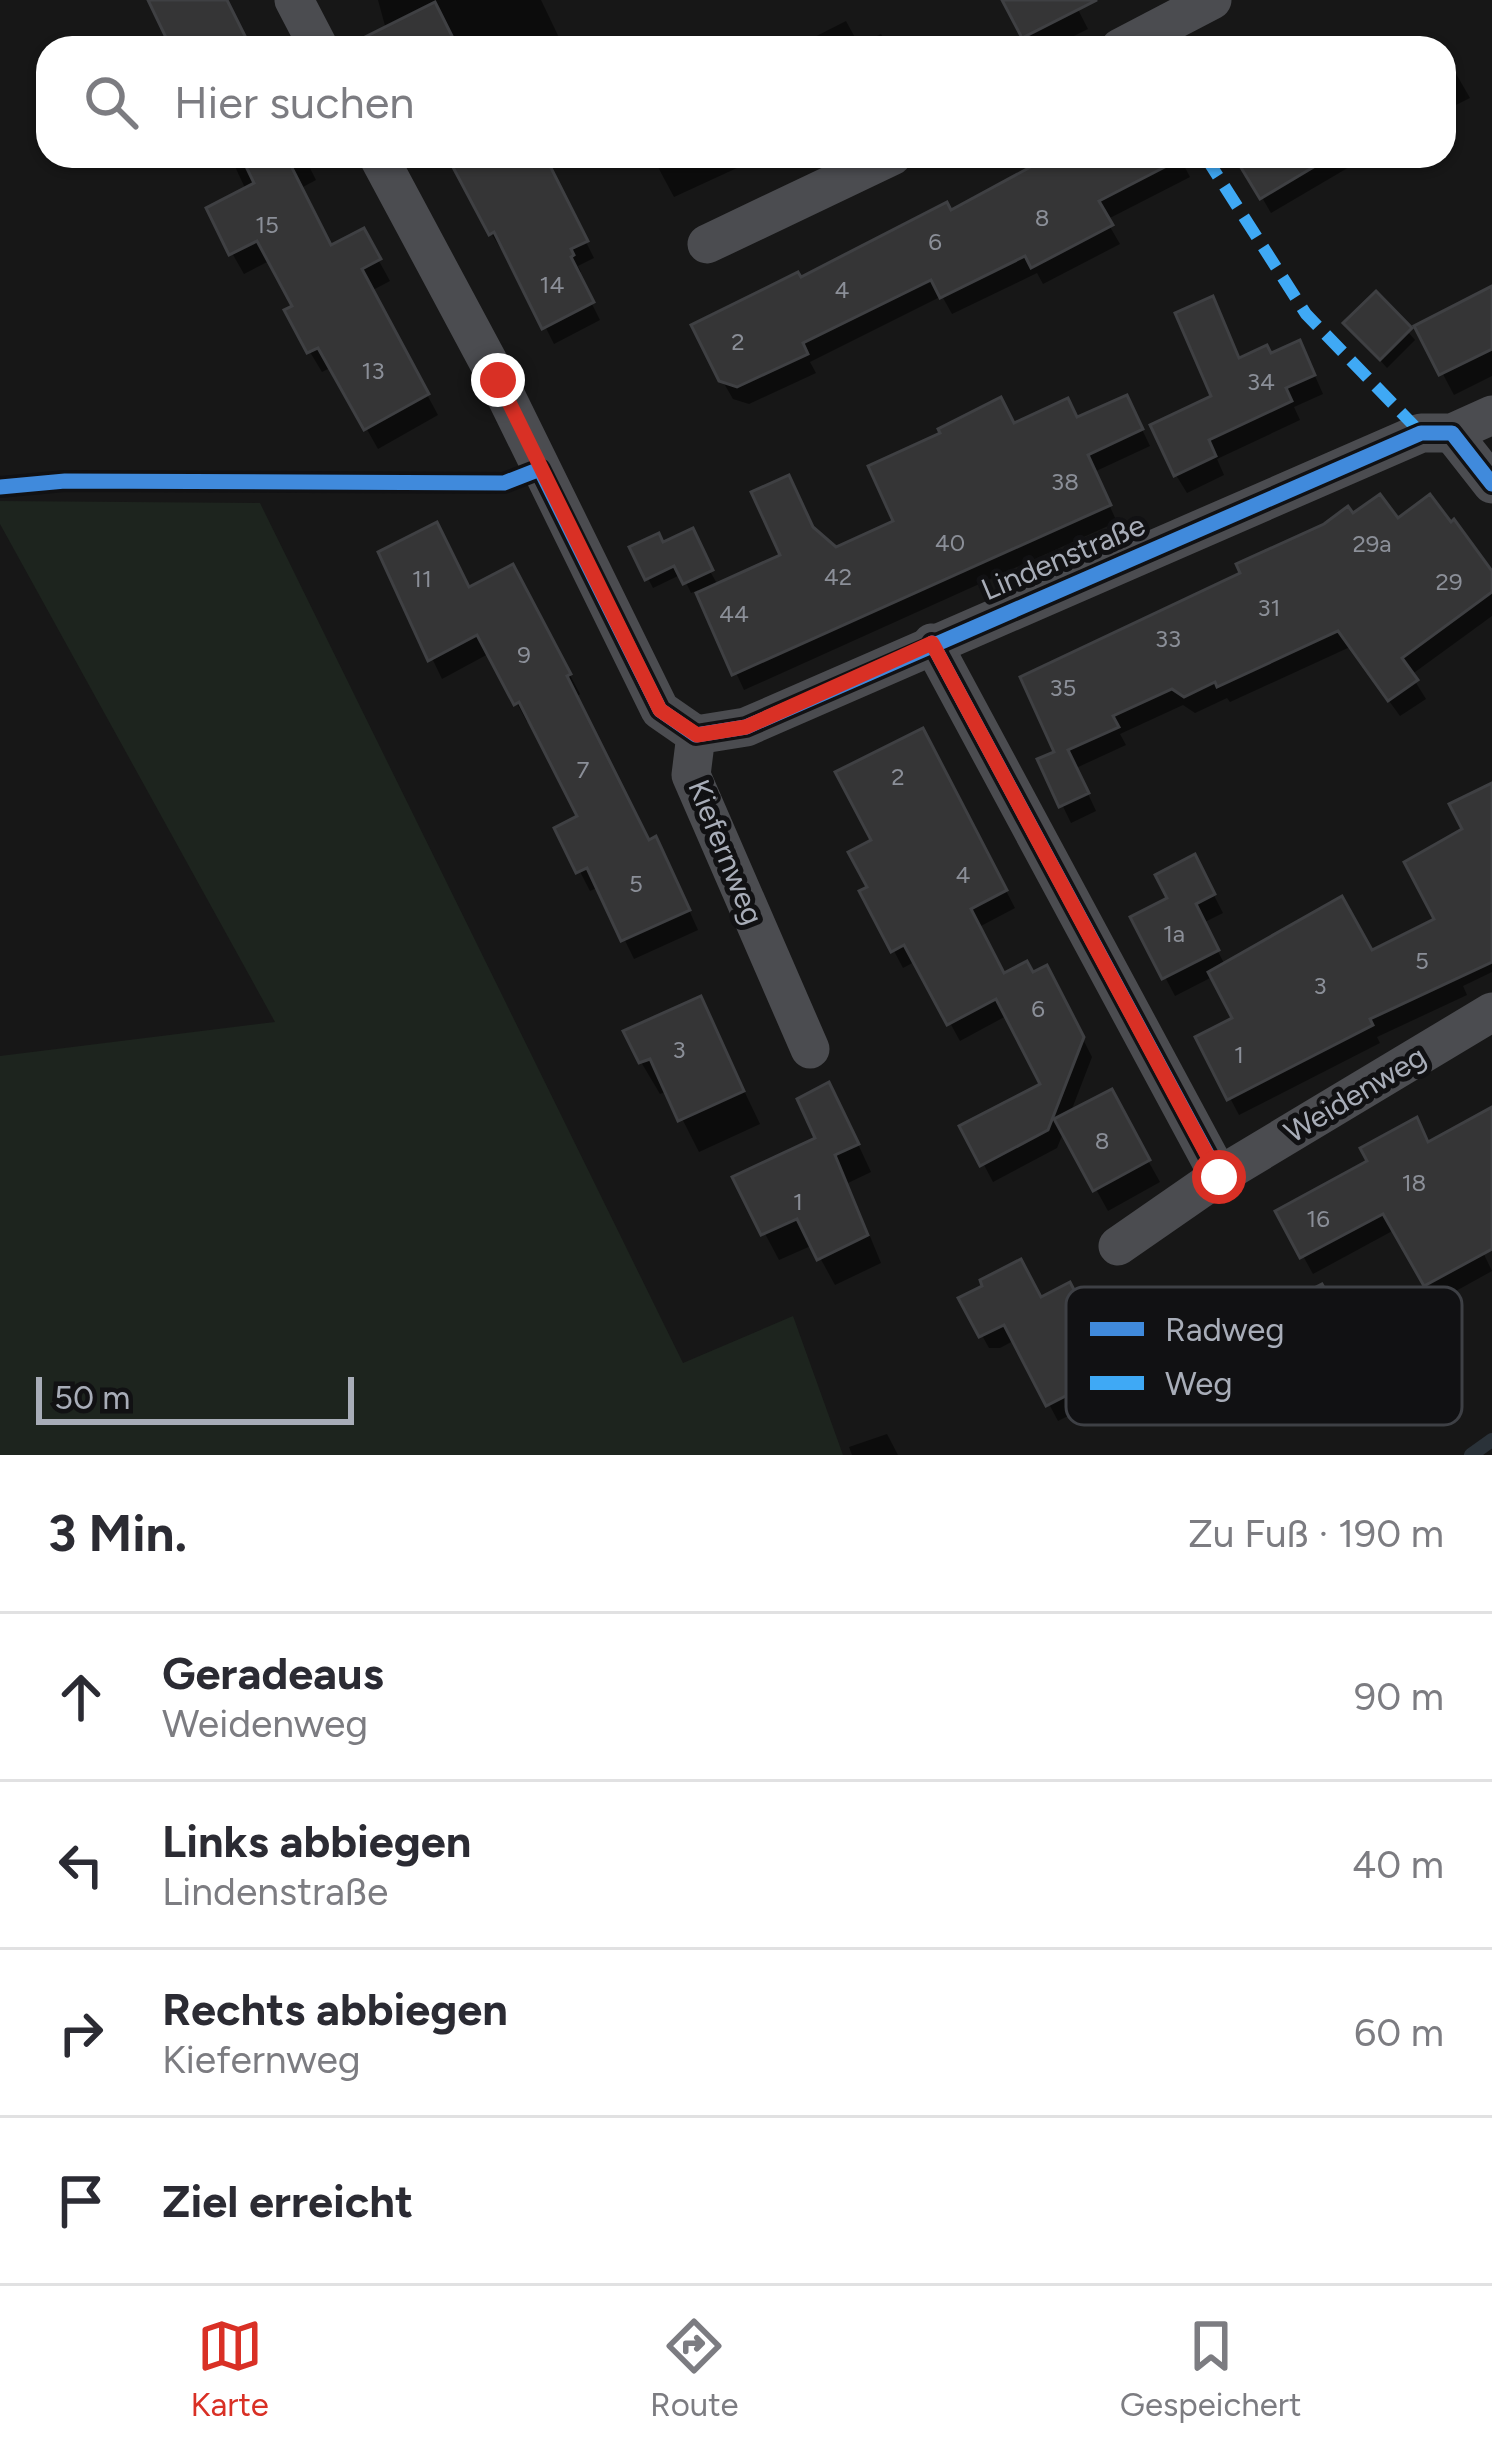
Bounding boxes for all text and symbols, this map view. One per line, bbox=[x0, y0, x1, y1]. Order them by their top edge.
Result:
search box bbox=[36, 36, 1456, 168]
icon: search bbox=[78, 69, 144, 135]
text: Hier suchen bbox=[174, 75, 414, 129]
house number: 8 bbox=[1035, 203, 1049, 232]
house number: 15 bbox=[255, 210, 279, 239]
house number: 6 bbox=[928, 227, 942, 256]
house number: 14 bbox=[540, 270, 564, 299]
house number: 4 bbox=[835, 275, 850, 304]
house number: 2 bbox=[731, 327, 745, 356]
route end bbox=[471, 353, 525, 407]
house number: 13 bbox=[362, 356, 384, 385]
house number: 34 bbox=[1247, 367, 1275, 396]
house number: 38 bbox=[1051, 467, 1079, 496]
street label: Lindenstraße bbox=[976, 506, 1150, 608]
house number: 40 bbox=[935, 528, 965, 557]
house number: 29a bbox=[1352, 529, 1392, 558]
house number: 42 bbox=[824, 562, 852, 591]
house number: 11 bbox=[412, 564, 432, 593]
house number: 29 bbox=[1436, 567, 1463, 596]
house number: 31 bbox=[1258, 593, 1280, 622]
house number: 44 bbox=[719, 599, 749, 628]
house number: 33 bbox=[1155, 624, 1181, 653]
house number: 9 bbox=[517, 640, 531, 669]
house number: 35 bbox=[1050, 673, 1076, 702]
house number: 7 bbox=[577, 755, 590, 784]
house number: 2 bbox=[891, 762, 905, 791]
street label: Kiefernweg bbox=[680, 774, 772, 930]
house number: 4 bbox=[956, 860, 971, 889]
house number: 5 bbox=[629, 869, 643, 898]
house number: 1a bbox=[1163, 919, 1185, 948]
house number: 5 bbox=[1415, 946, 1429, 975]
house number: 3 bbox=[1313, 971, 1327, 1000]
house number: 6 bbox=[1031, 994, 1045, 1023]
house number: 3 bbox=[672, 1035, 686, 1064]
street label: Weidenweg bbox=[1278, 1037, 1432, 1151]
house number: 1 bbox=[1234, 1040, 1244, 1069]
house number: 8 bbox=[1095, 1126, 1109, 1155]
route start bbox=[1192, 1150, 1246, 1204]
house number: 18 bbox=[1402, 1168, 1426, 1197]
house number: 1 bbox=[793, 1187, 803, 1216]
house number: 16 bbox=[1306, 1204, 1330, 1233]
legend bbox=[1066, 1287, 1462, 1425]
text: Radweg bbox=[1165, 1310, 1285, 1349]
text: Weg bbox=[1165, 1364, 1233, 1403]
scale bar bbox=[36, 1371, 354, 1424]
text: 50 m bbox=[54, 1378, 130, 1417]
text: 3 Min. bbox=[48, 1503, 187, 1564]
text: Zu Fuß · 190 m bbox=[1188, 1510, 1444, 1557]
text: Geradeaus bbox=[162, 1646, 384, 1700]
icon: ahead bbox=[48, 1664, 114, 1730]
text: 90 m bbox=[1354, 1673, 1444, 1720]
text: Weidenweg bbox=[162, 1700, 368, 1747]
text: Links abbiegen bbox=[162, 1814, 471, 1868]
icon: left bbox=[48, 1832, 114, 1898]
text: 40 m bbox=[1352, 1841, 1444, 1888]
text: Lindenstraße bbox=[162, 1868, 388, 1915]
text: Rechts abbiegen bbox=[162, 1982, 508, 2036]
icon: right bbox=[48, 2000, 114, 2066]
text: 60 m bbox=[1354, 2009, 1444, 2056]
text: Kiefernweg bbox=[162, 2036, 361, 2083]
icon: arrive bbox=[48, 2168, 114, 2234]
text: Ziel erreicht bbox=[162, 2174, 413, 2228]
tab: Karte bbox=[191, 2313, 269, 2424]
tab: Route bbox=[650, 2313, 739, 2424]
tab: Gespeichert bbox=[1120, 2313, 1301, 2424]

